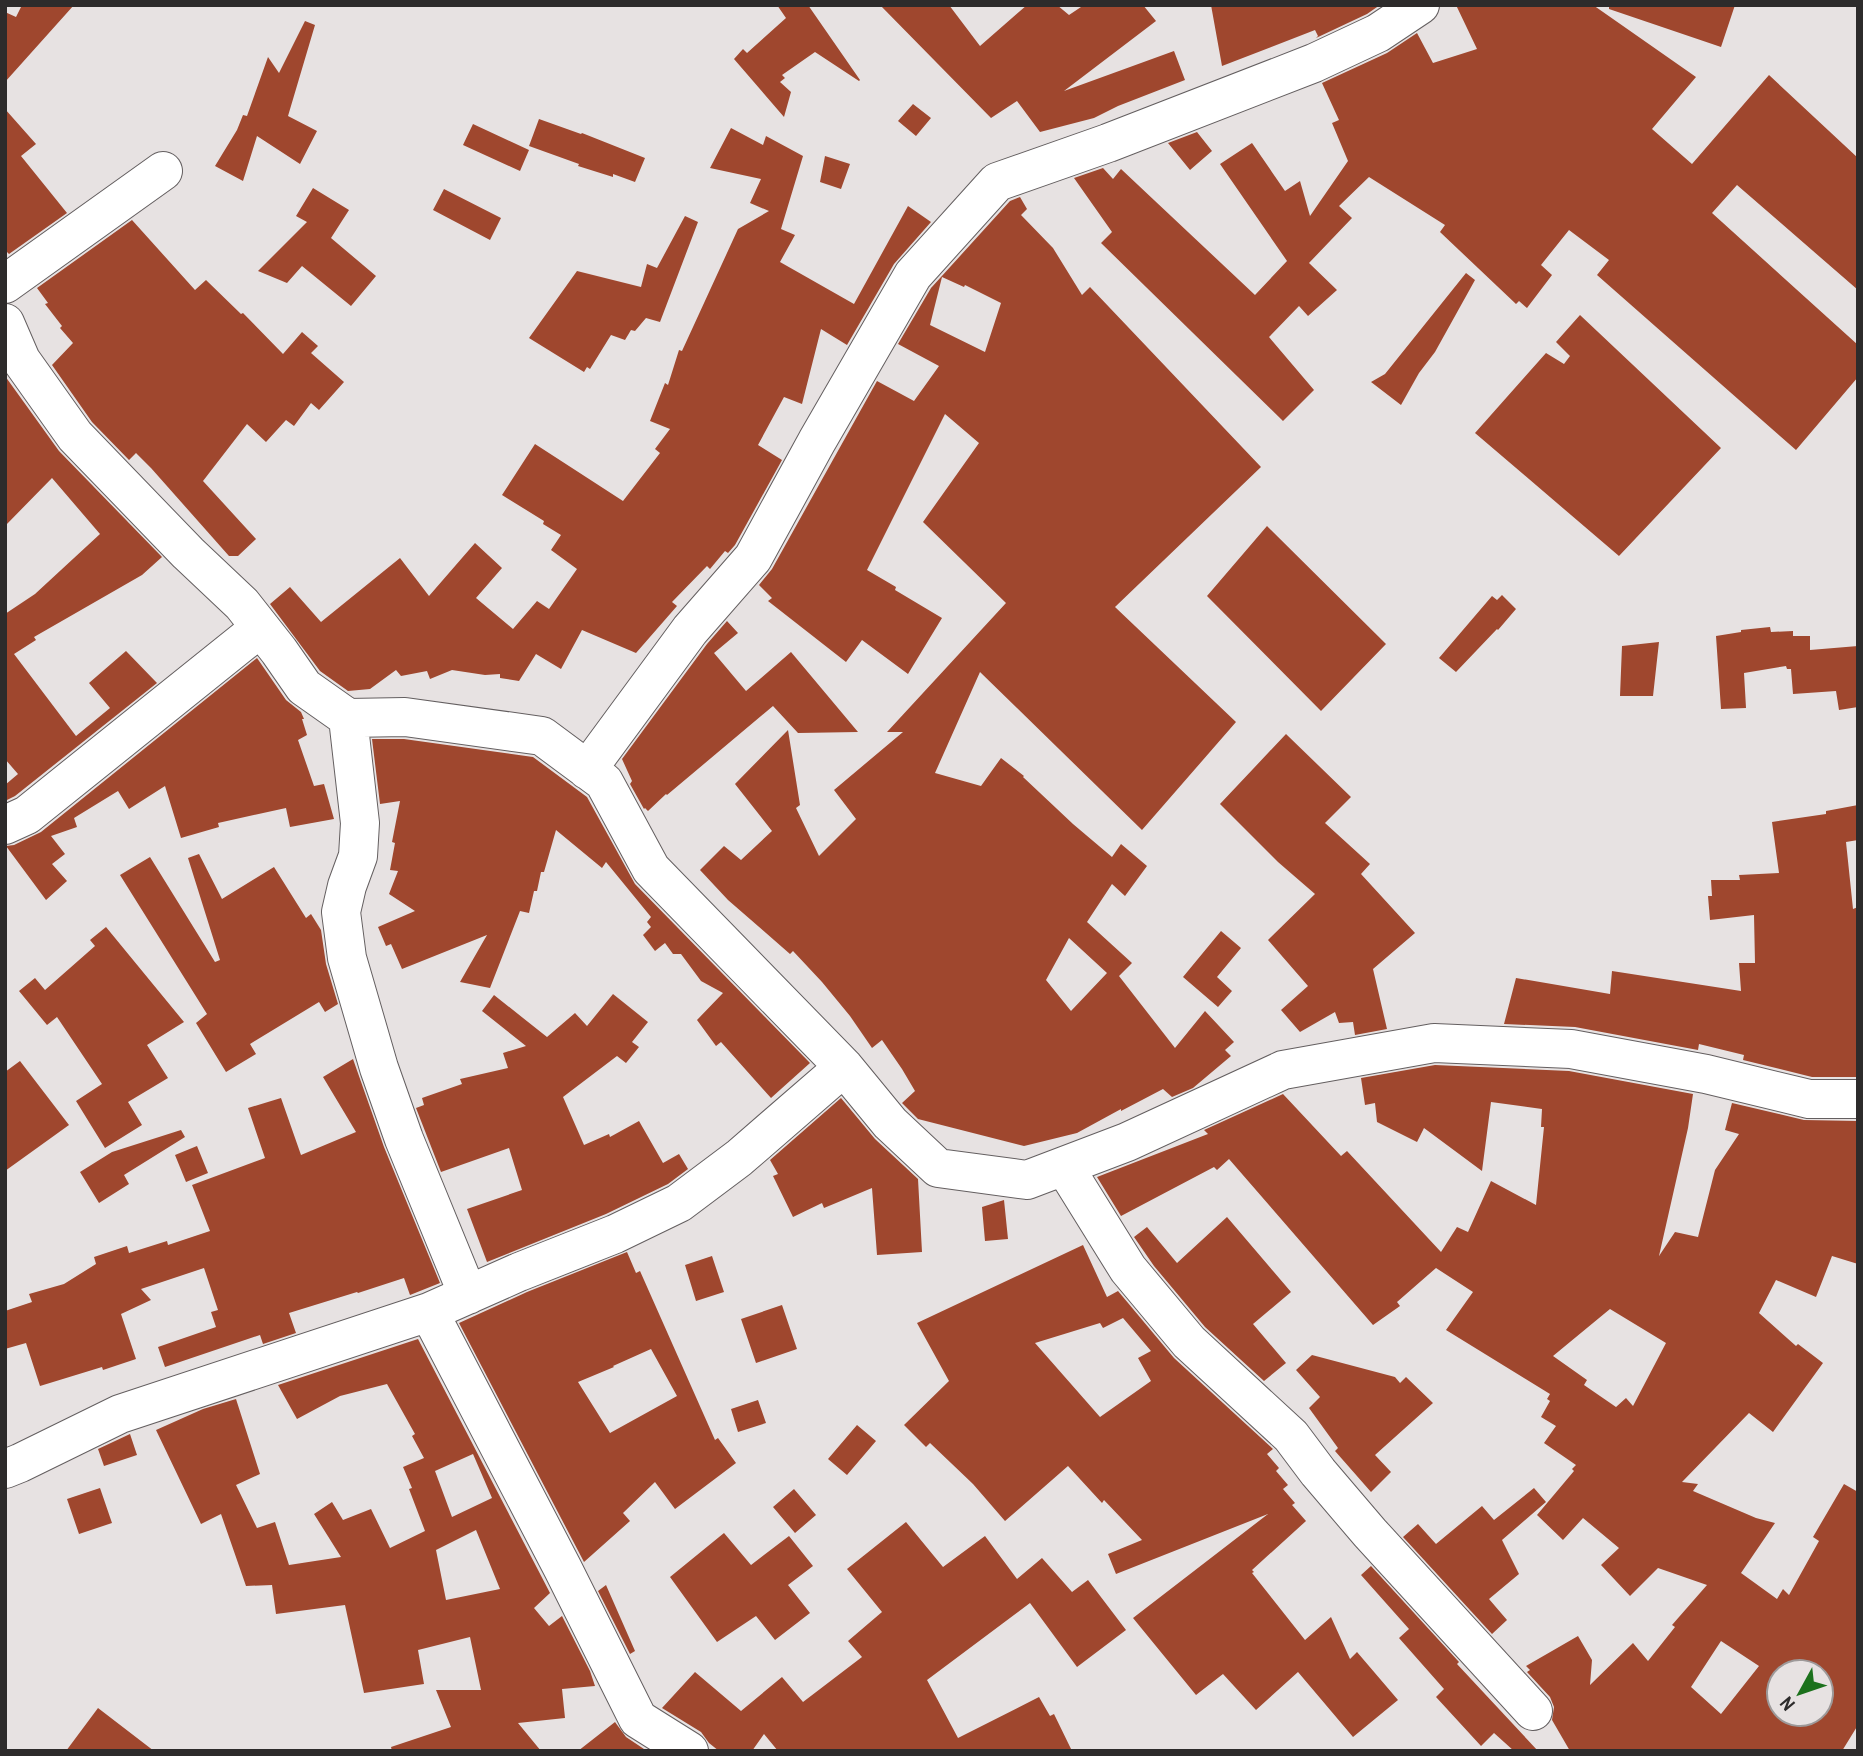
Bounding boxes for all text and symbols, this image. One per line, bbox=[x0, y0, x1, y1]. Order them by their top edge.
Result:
north arrow bbox=[1765, 1658, 1835, 1728]
text: N bbox=[1773, 1691, 1801, 1717]

